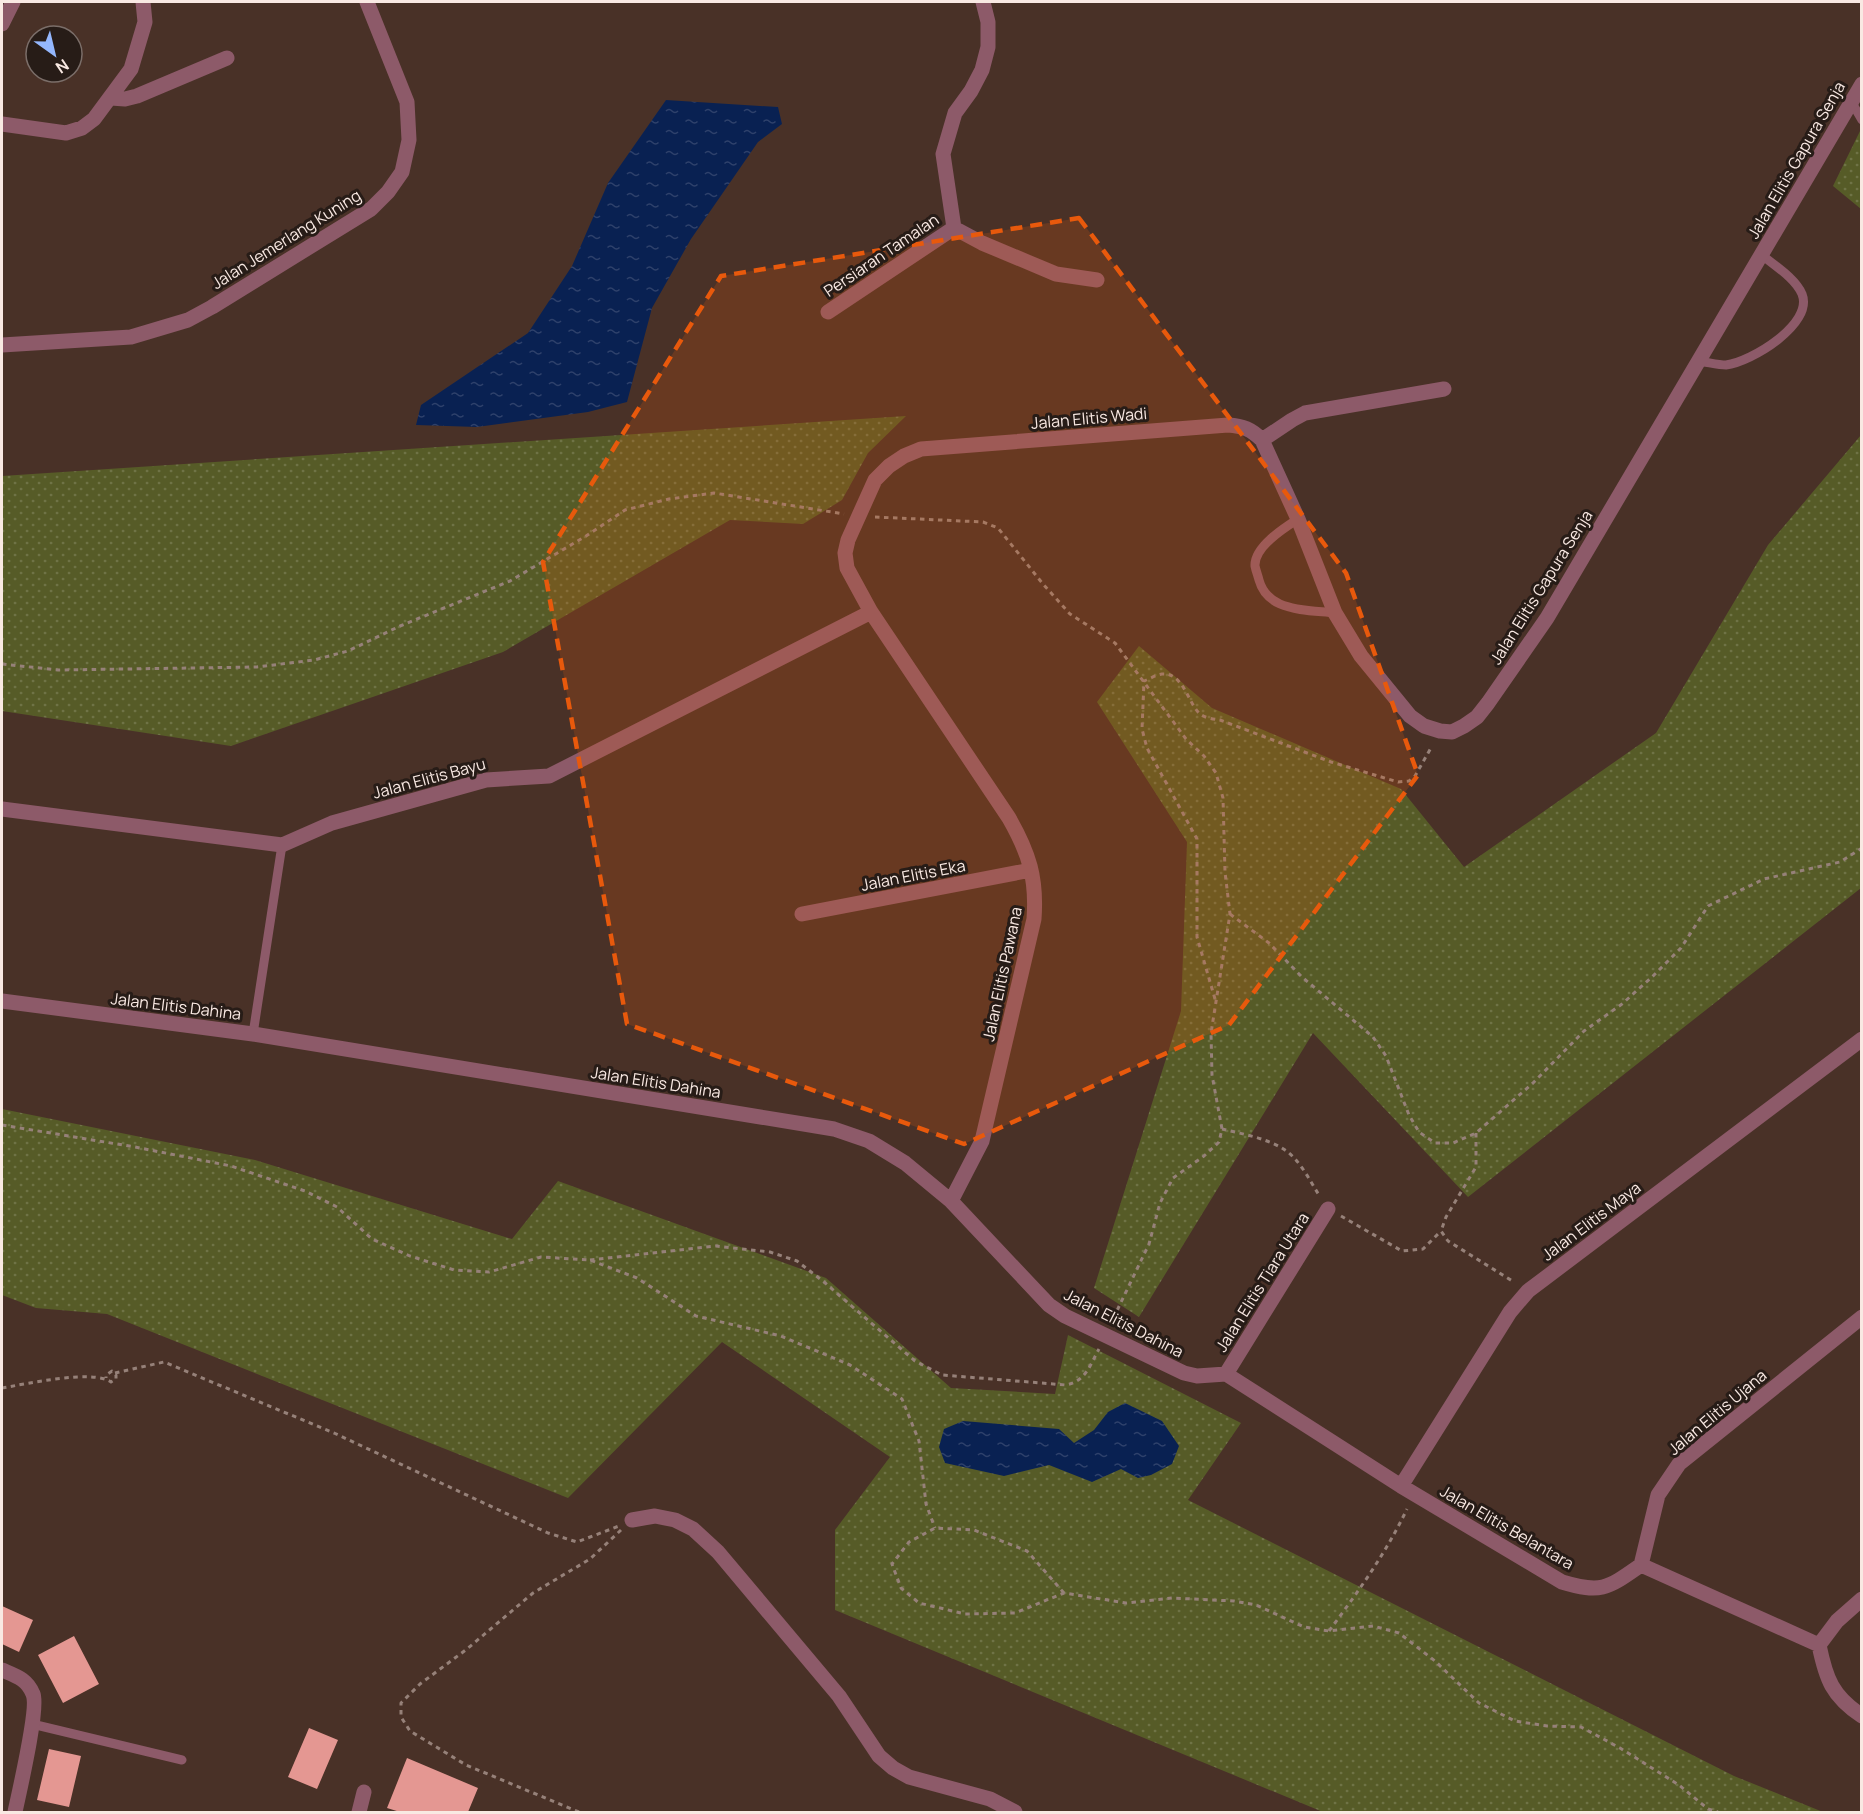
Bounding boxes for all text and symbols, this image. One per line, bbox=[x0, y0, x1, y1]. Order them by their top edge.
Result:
north arrow bbox=[24, 24, 84, 84]
text: N bbox=[51, 54, 73, 79]
street label: Jalan Elitis Gapura Senja bbox=[1742, 77, 1850, 243]
street label: Jalan Jemerlang Kuning bbox=[207, 184, 365, 294]
street label: Persiaran Tamalan bbox=[819, 208, 943, 302]
street label: Jalan Elitis Wadi bbox=[1030, 402, 1148, 434]
street label: Jalan Elitis Gapura Senja bbox=[1485, 506, 1597, 668]
street label: Jalan Elitis Bayu bbox=[370, 752, 488, 804]
street label: Jalan Elitis Eka bbox=[859, 854, 967, 896]
street label: Jalan Elitis Pawana bbox=[977, 905, 1027, 1043]
street label: Jalan Elitis Dahina bbox=[110, 987, 242, 1025]
street label: Jalan Elitis Dahina bbox=[589, 1061, 723, 1103]
street label: Jalan Elitis Maya bbox=[1537, 1176, 1645, 1266]
street label: Jalan Elitis Tiara Utara bbox=[1210, 1208, 1314, 1356]
street label: Jalan Elitis Dahina bbox=[1061, 1283, 1187, 1363]
street label: Jalan Elitis Ujana bbox=[1663, 1364, 1771, 1460]
street label: Jalan Elitis Belantara bbox=[1436, 1480, 1578, 1574]

